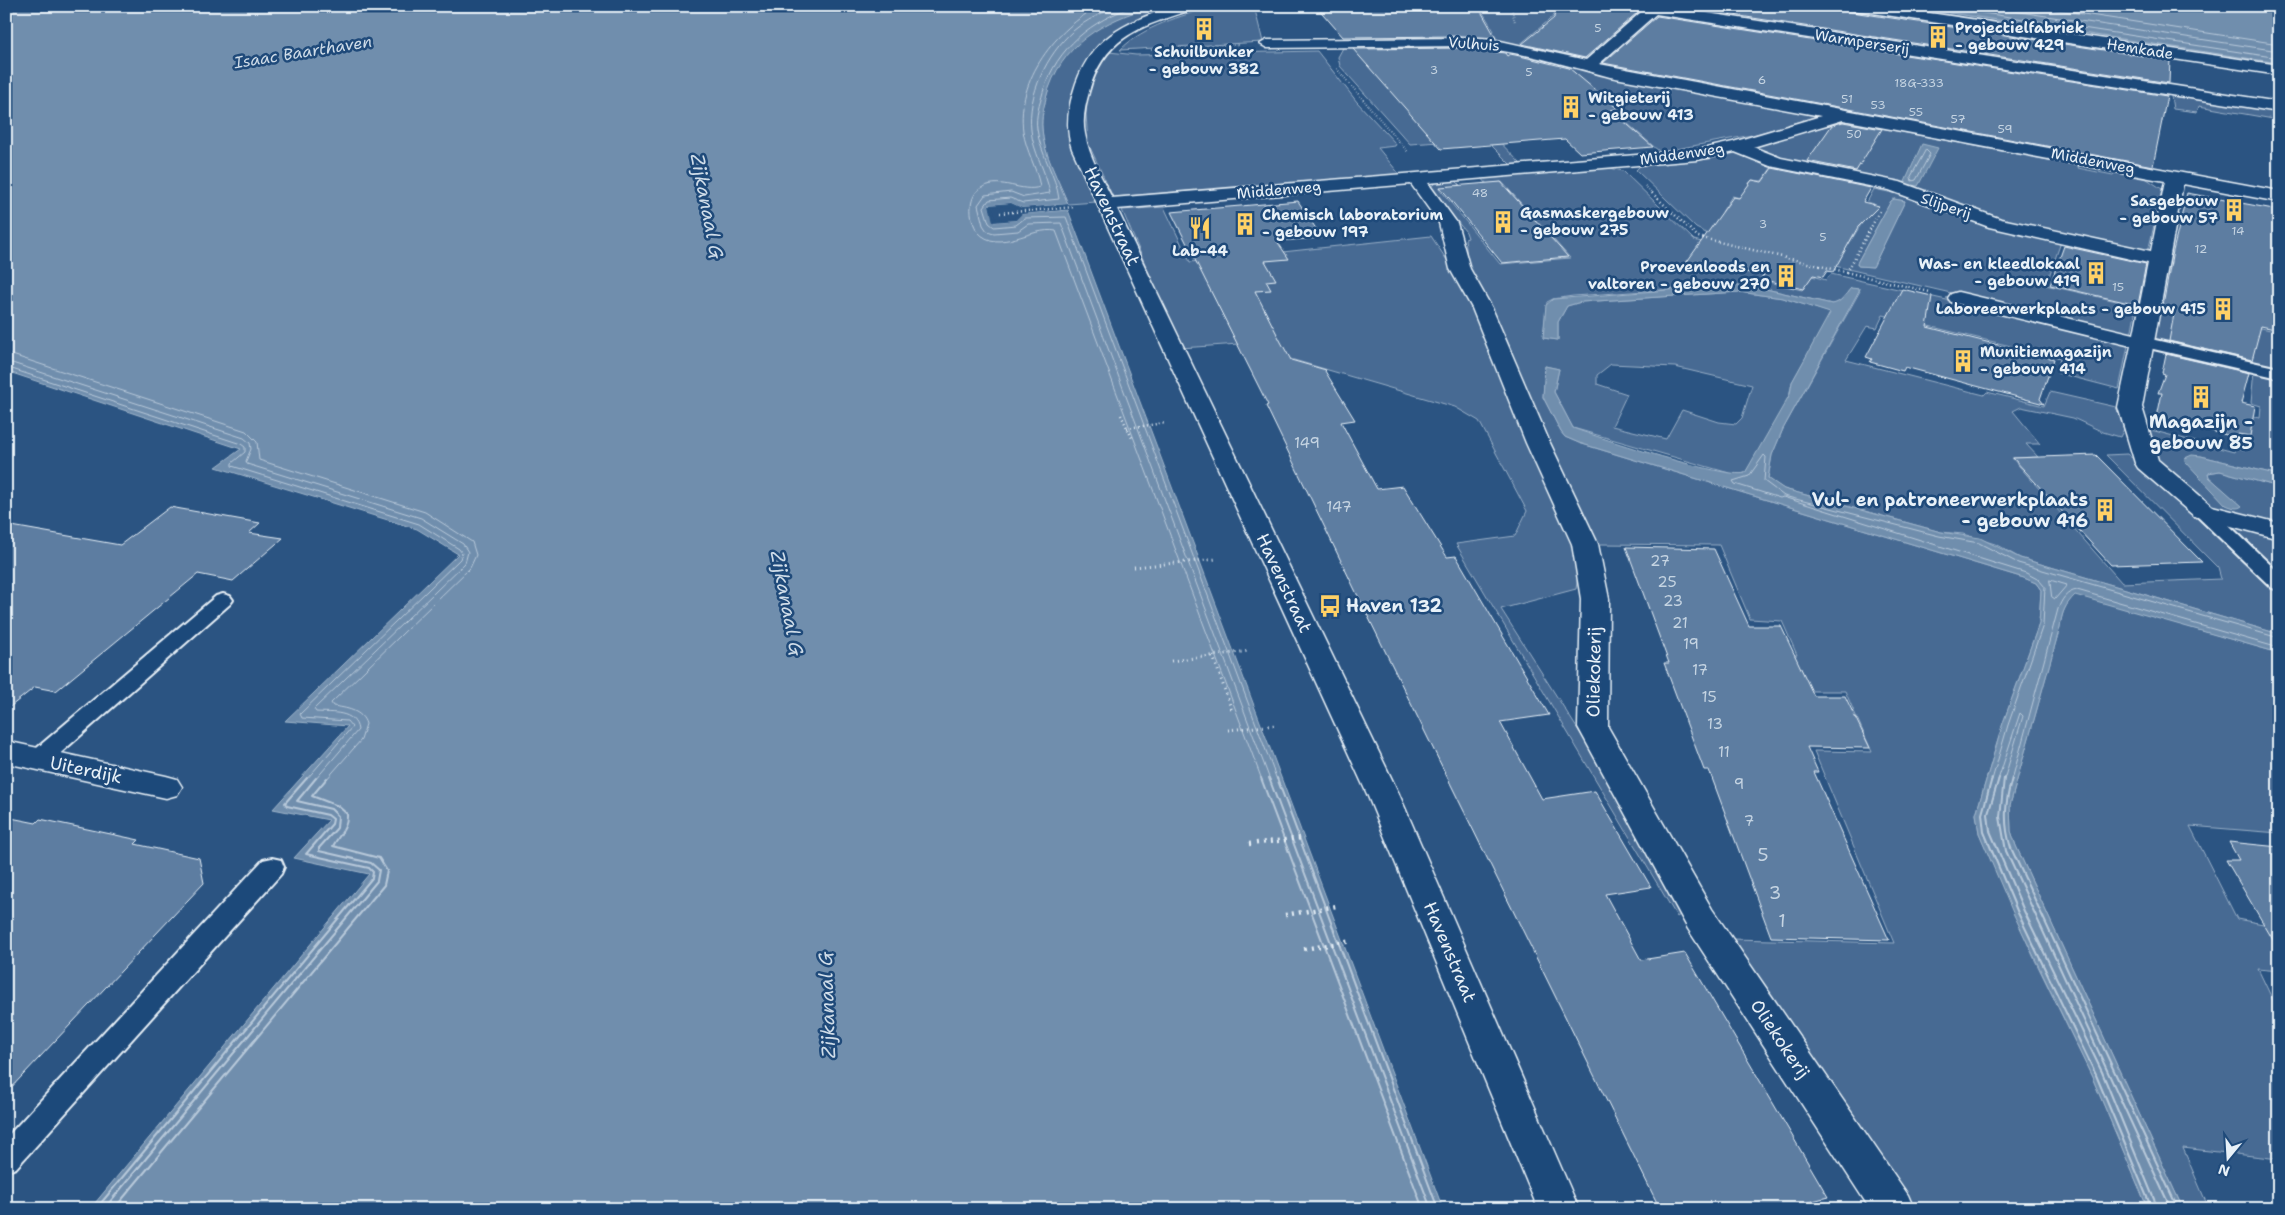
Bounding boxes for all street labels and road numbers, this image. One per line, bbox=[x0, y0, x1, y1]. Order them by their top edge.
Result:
street label: Warmperserij bbox=[1813, 25, 1911, 59]
street label: Vulhuis bbox=[1448, 32, 1500, 56]
street label: Hemkade bbox=[2105, 34, 2175, 64]
street label: Middenweg bbox=[1639, 138, 1725, 170]
street label: Middenweg bbox=[2049, 143, 2137, 179]
street label: Havenstraat bbox=[1078, 162, 1146, 270]
street label: Middenweg bbox=[1236, 176, 1322, 204]
street label: Slijperij bbox=[1918, 188, 1974, 224]
street label: Havenstraat bbox=[1250, 529, 1318, 637]
street label: Oliekokerij bbox=[1581, 626, 1607, 718]
street label: Uiterdijk bbox=[48, 751, 124, 789]
street label: Havenstraat bbox=[1418, 898, 1482, 1006]
street label: Oliekokerij bbox=[1745, 995, 1815, 1083]

